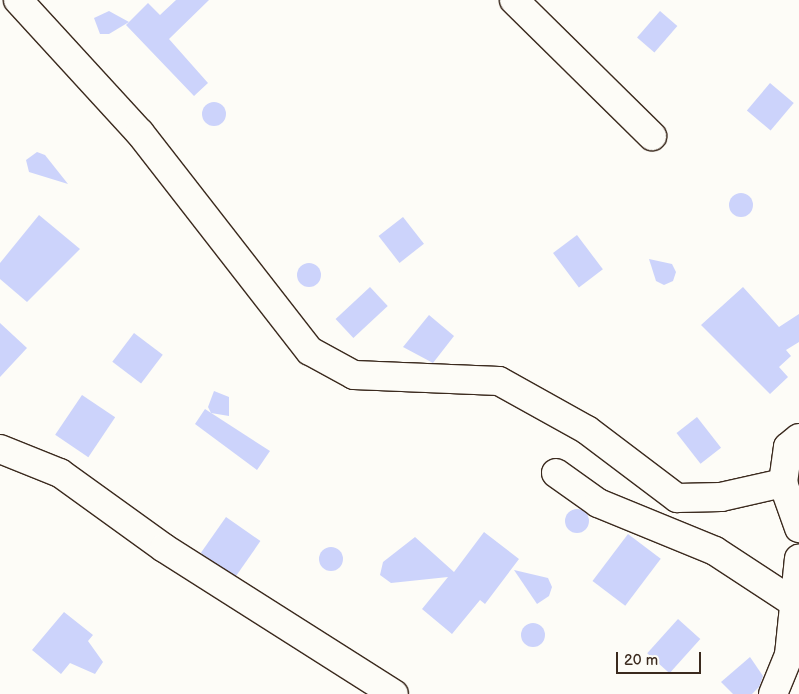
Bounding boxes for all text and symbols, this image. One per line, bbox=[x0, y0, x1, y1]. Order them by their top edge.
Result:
scale bar bbox=[619, 642, 704, 674]
text: 20 m bbox=[624, 651, 658, 670]

